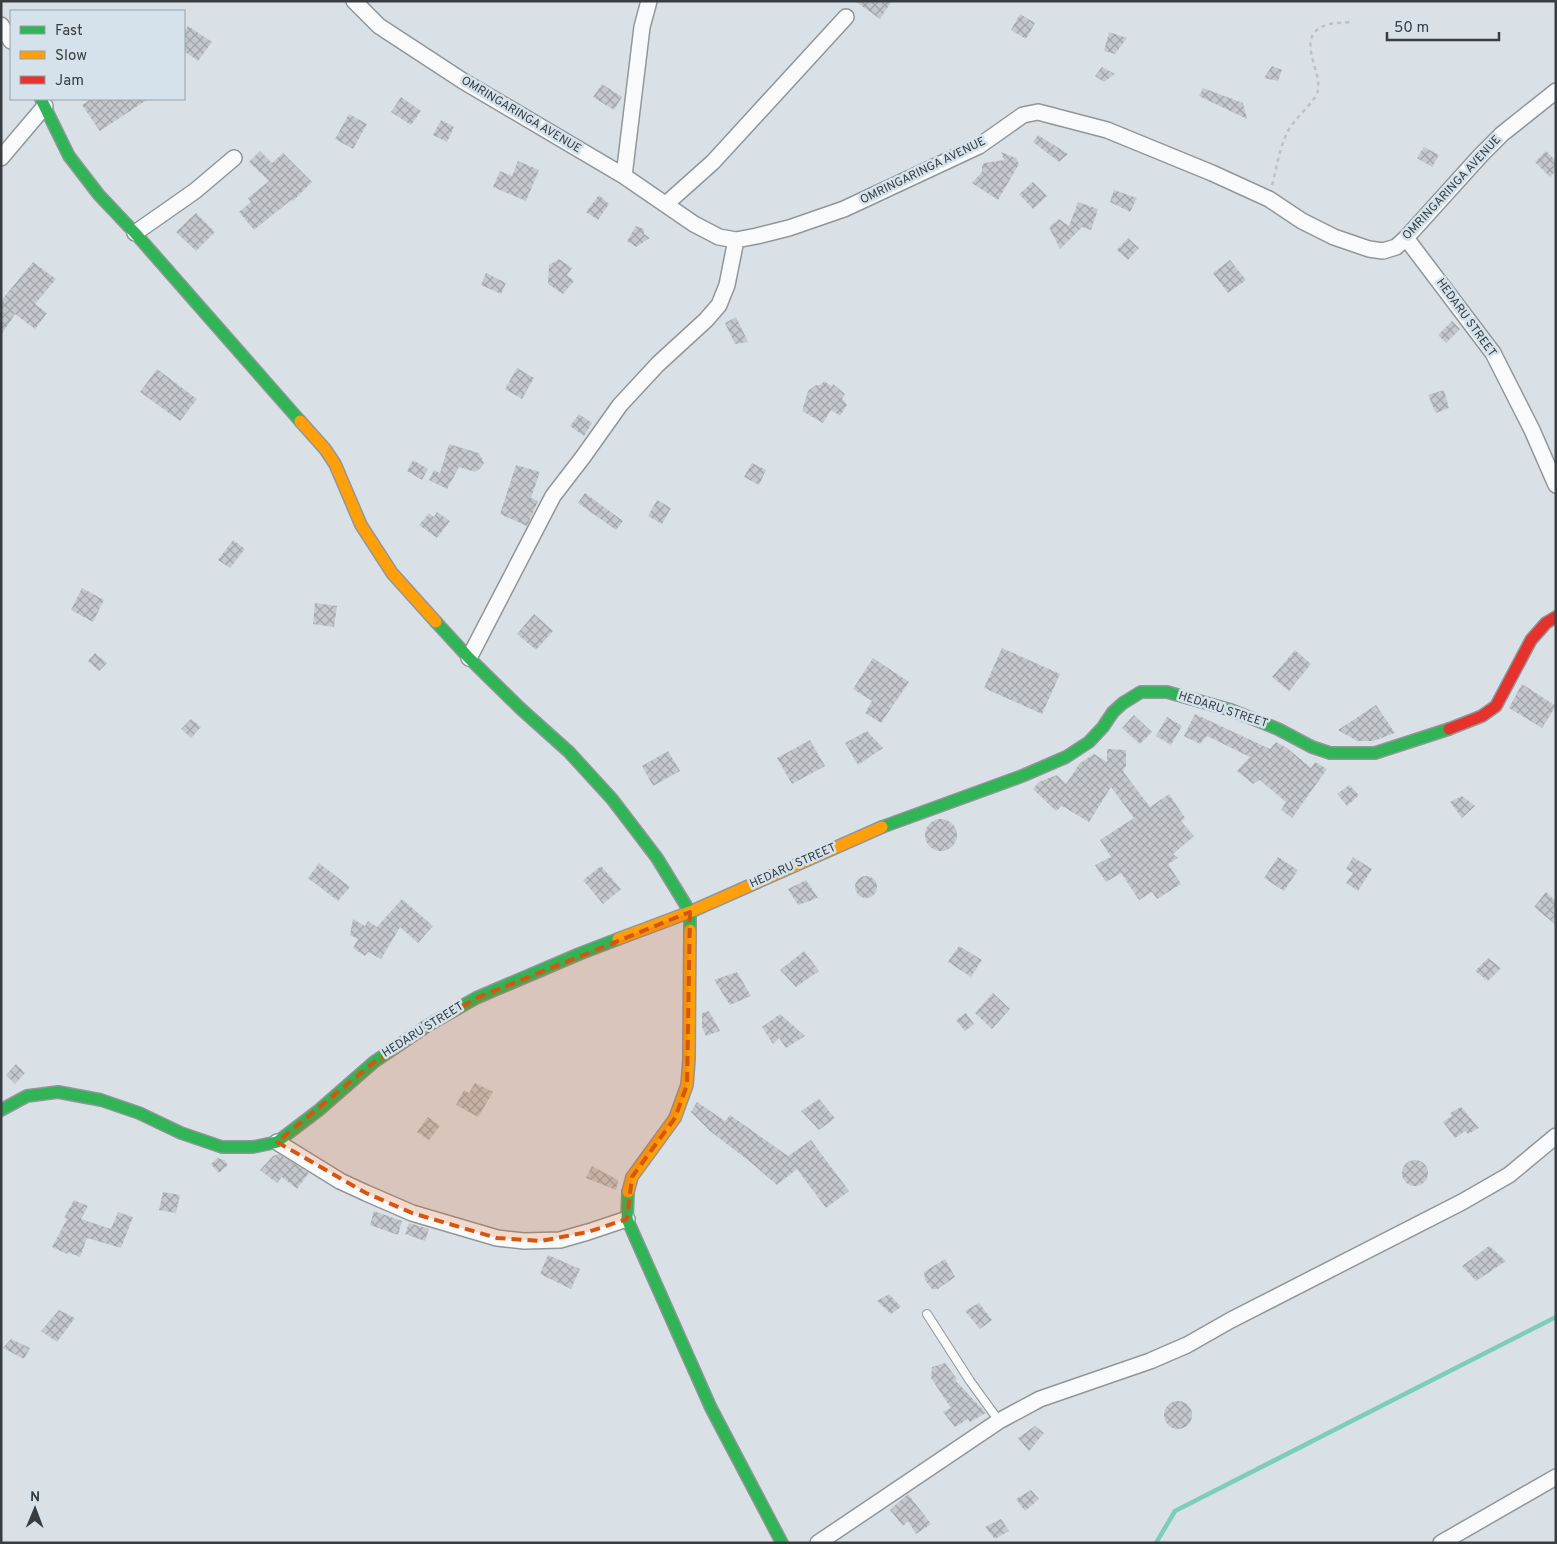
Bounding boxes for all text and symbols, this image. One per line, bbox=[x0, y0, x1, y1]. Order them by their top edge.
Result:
legend bbox=[10, 10, 185, 100]
scale bar bbox=[1387, 10, 1500, 42]
text: 50 m bbox=[1394, 19, 1429, 38]
text: Fast bbox=[55, 22, 83, 41]
text: Slow bbox=[55, 47, 87, 66]
text: Jam bbox=[55, 72, 84, 91]
street label: OMRINGARINGA AVENUE bbox=[458, 73, 584, 157]
street label: OMRINGARINGA AVENUE bbox=[1399, 132, 1505, 244]
street label: OMRINGARINGA AVENUE bbox=[858, 134, 988, 208]
street label: HEDARU STREET bbox=[1432, 276, 1500, 360]
street label: HEDARU STREET bbox=[1176, 688, 1270, 732]
street label: HEDARU STREET bbox=[747, 840, 839, 892]
street label: HEDARU STREET bbox=[379, 999, 467, 1061]
north arrow bbox=[10, 1484, 60, 1534]
text: N bbox=[30, 1489, 40, 1506]

